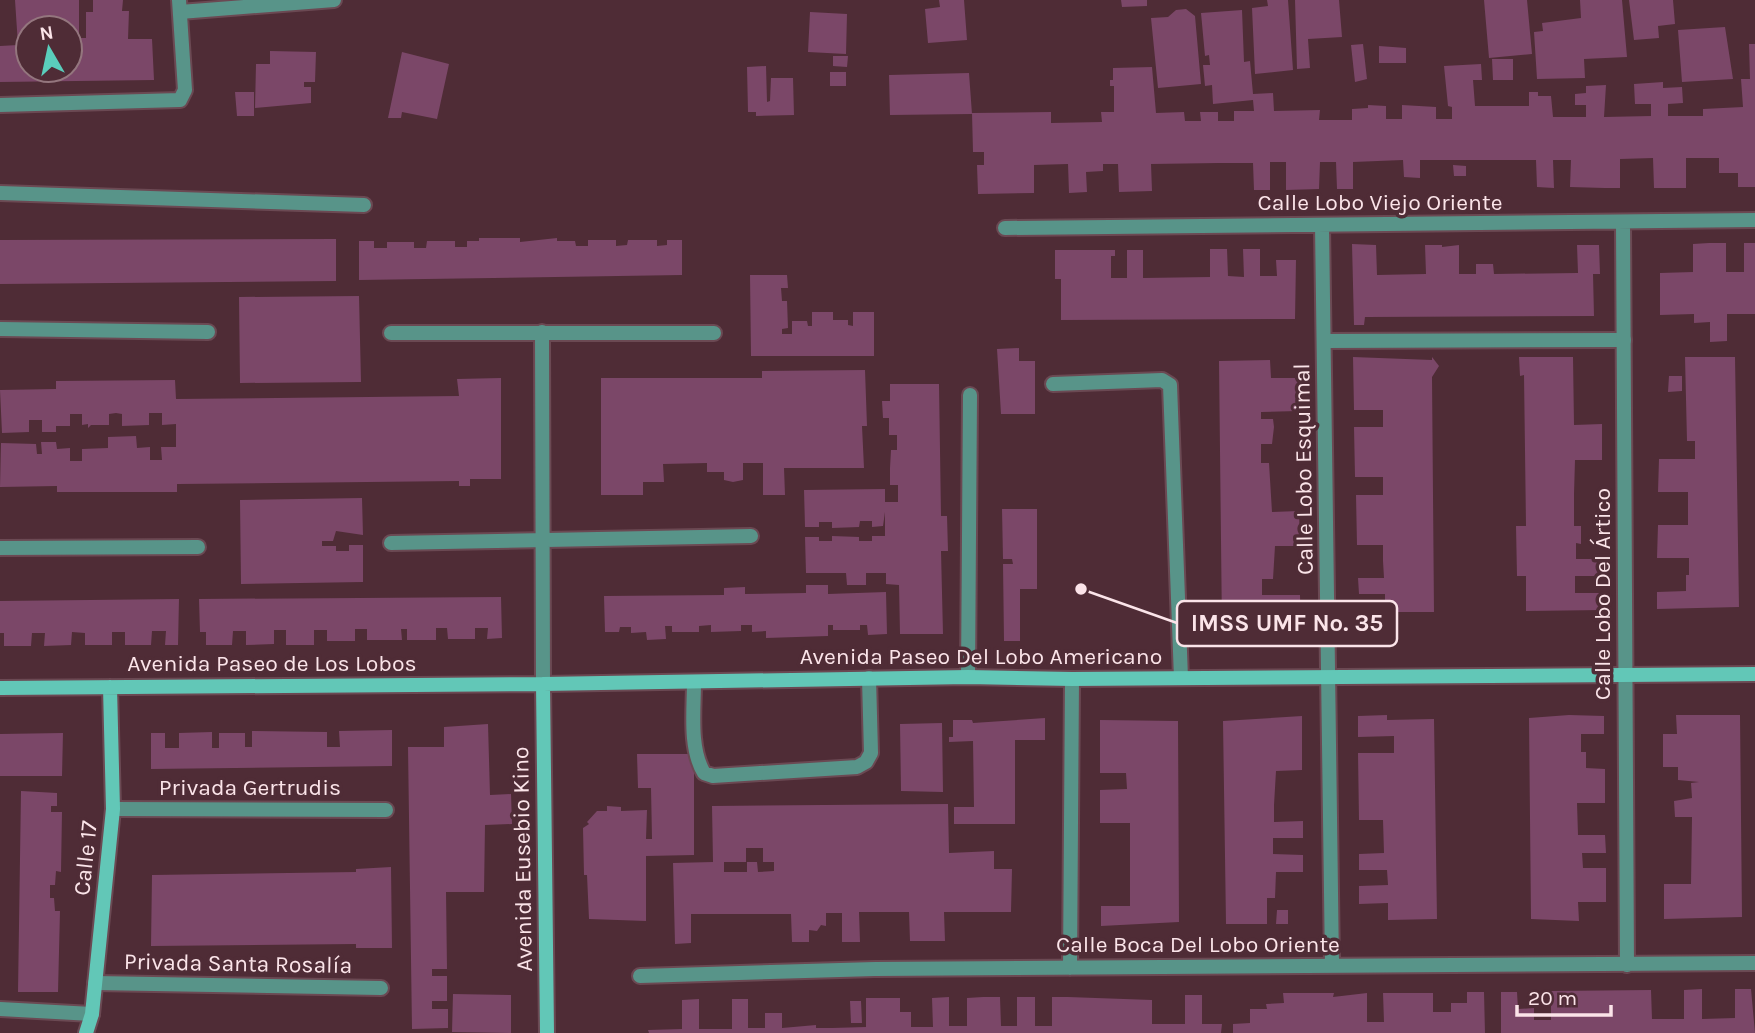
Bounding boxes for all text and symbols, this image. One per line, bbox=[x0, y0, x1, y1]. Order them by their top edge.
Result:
north arrow bbox=[14, 14, 84, 84]
text: N bbox=[38, 21, 55, 45]
street label: Calle Lobo Viejo Oriente bbox=[1258, 189, 1502, 216]
street label: Calle Lobo Esquimal bbox=[1288, 363, 1319, 575]
street label: Calle Lobo Del Ártico bbox=[1589, 488, 1616, 700]
callout: IMSS UMF No. 35 bbox=[1177, 601, 1397, 646]
text: IMSS UMF No. 35 bbox=[1191, 609, 1383, 637]
street label: Avenida Paseo Del Lobo Americano bbox=[800, 643, 1162, 670]
street label: Avenida Paseo de Los Lobos bbox=[127, 650, 417, 677]
street label: Avenida Eusebio Kino bbox=[507, 746, 538, 972]
street label: Privada Gertrudis bbox=[159, 774, 341, 801]
street label: Calle 17 bbox=[68, 819, 103, 897]
street label: Calle Boca Del Lobo Oriente bbox=[1056, 931, 1340, 958]
street label: Privada Santa Rosalía bbox=[124, 948, 352, 979]
scale bar bbox=[1517, 974, 1612, 1018]
text: 20 m bbox=[1528, 986, 1577, 1010]

